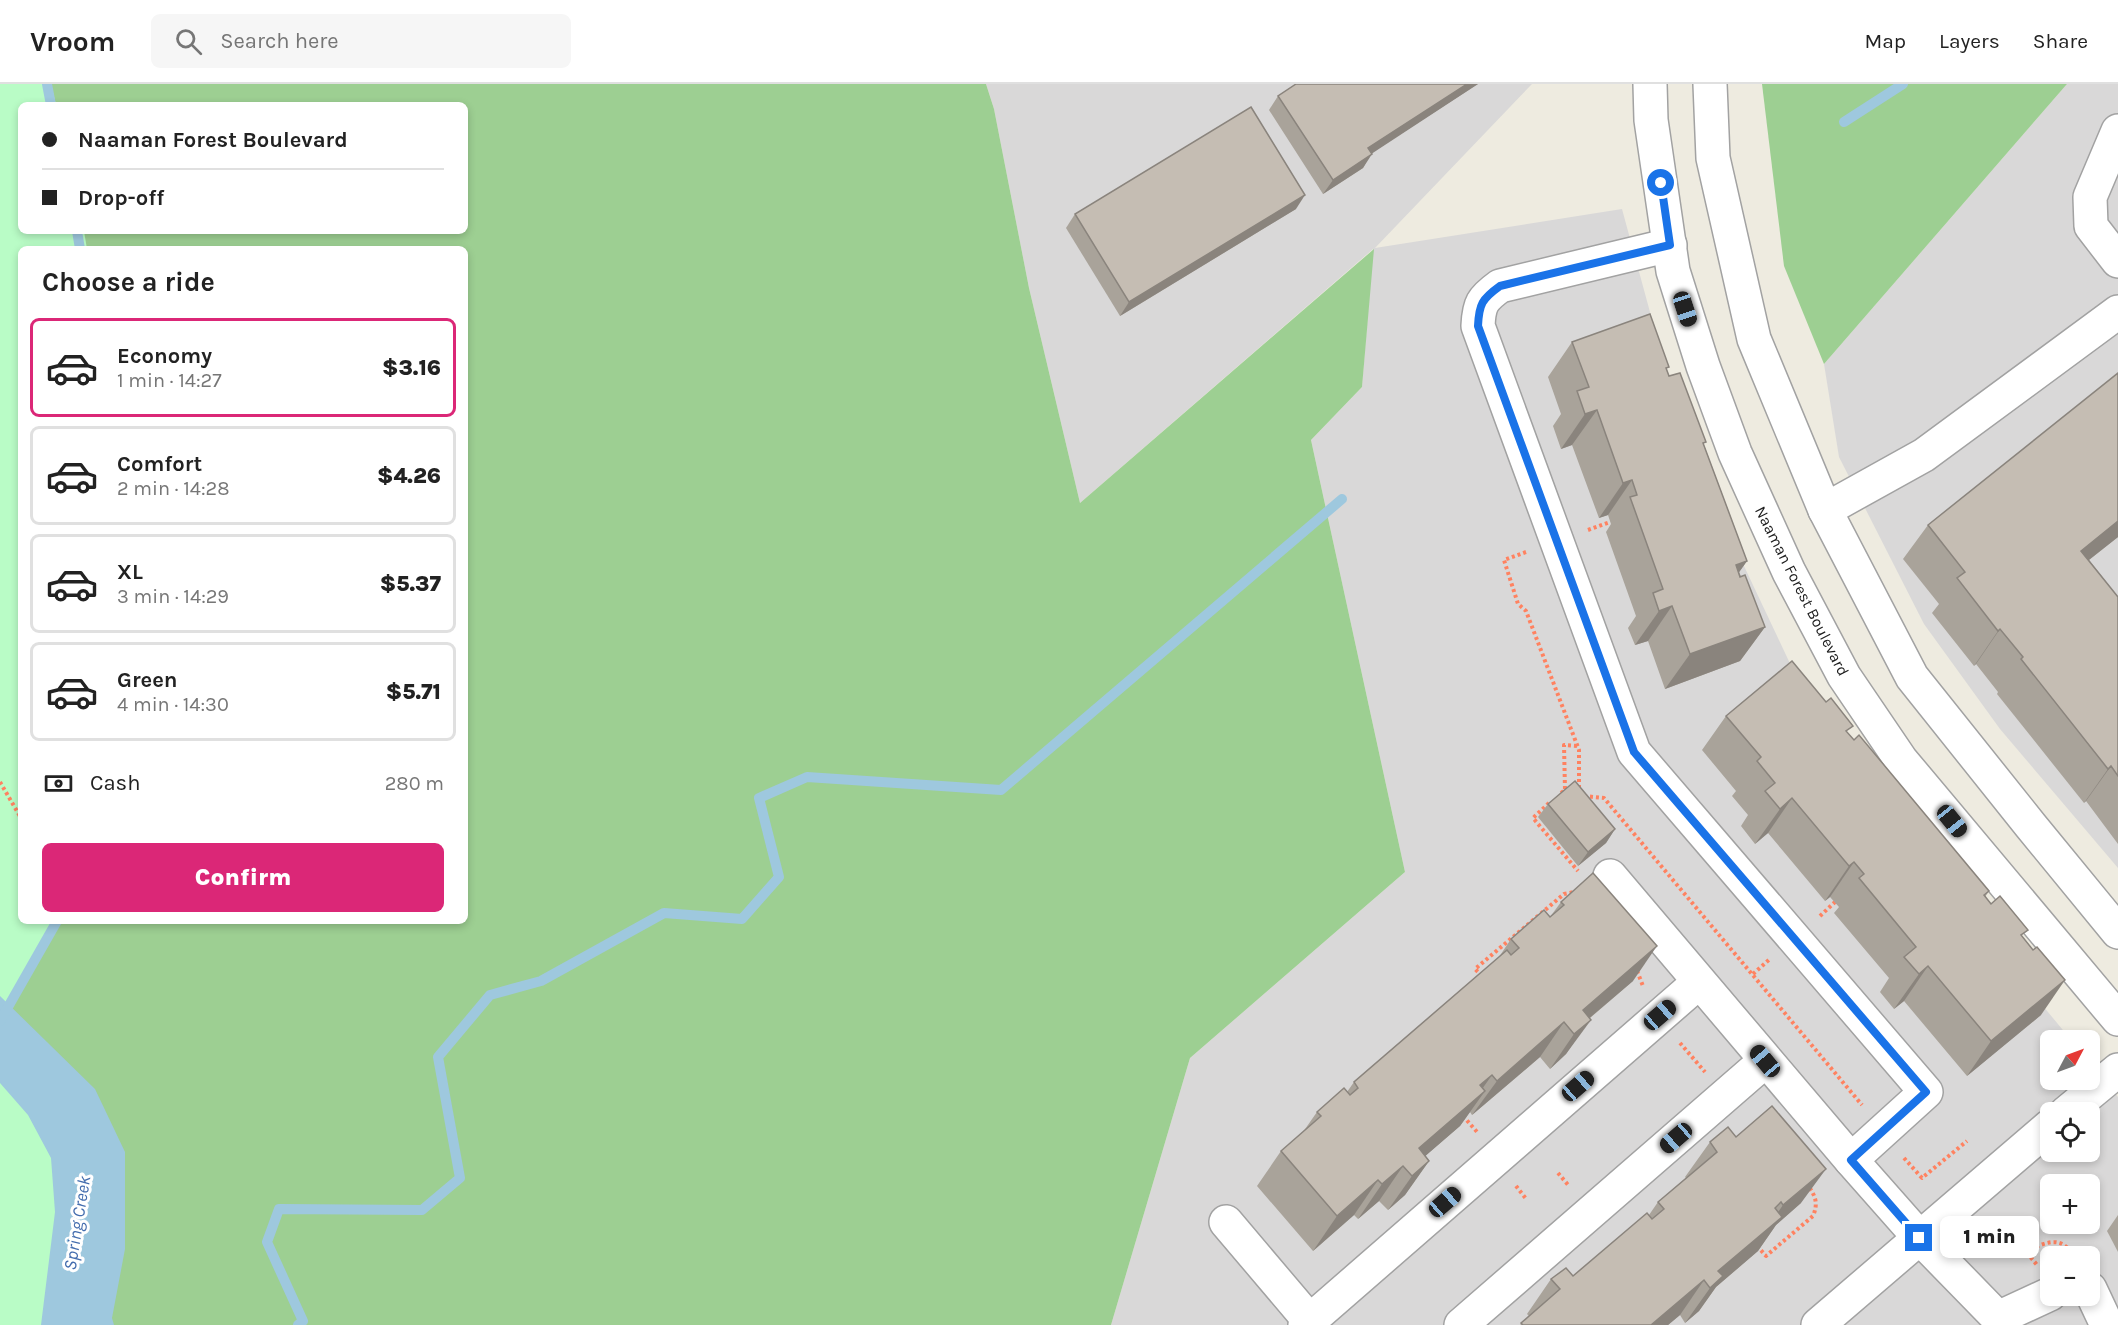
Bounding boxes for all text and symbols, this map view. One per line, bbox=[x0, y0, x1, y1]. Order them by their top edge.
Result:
search box bbox=[151, 14, 571, 68]
text: Vroom bbox=[30, 25, 115, 58]
icon: search bbox=[172, 25, 205, 58]
text: Search here bbox=[220, 28, 339, 54]
text: Map bbox=[1864, 29, 1906, 53]
text: Layers bbox=[1939, 29, 2000, 53]
text: Share bbox=[2033, 29, 2088, 53]
text: Naaman Forest Boulevard bbox=[78, 127, 348, 153]
route start bbox=[1647, 169, 1674, 196]
text: Drop-off bbox=[78, 185, 164, 211]
text: Choose a ride bbox=[42, 266, 215, 298]
car bbox=[1671, 289, 1699, 329]
icon: car bbox=[45, 341, 99, 395]
text: Economy bbox=[117, 343, 212, 369]
text: $3.16 bbox=[382, 355, 441, 381]
text: 1 min · 14:27 bbox=[117, 369, 222, 392]
icon: car bbox=[45, 449, 99, 503]
text: Comfort bbox=[117, 451, 202, 477]
text: $4.26 bbox=[377, 463, 441, 489]
text: 2 min · 14:28 bbox=[117, 477, 229, 500]
street label: Naaman Forest Boulevard bbox=[1751, 503, 1853, 679]
icon: car bbox=[45, 557, 99, 611]
text: XL bbox=[117, 559, 143, 585]
text: $5.37 bbox=[380, 571, 441, 597]
text: 3 min · 14:29 bbox=[117, 585, 229, 608]
icon: car bbox=[45, 665, 99, 719]
text: Green bbox=[117, 667, 178, 693]
text: $5.71 bbox=[386, 679, 441, 705]
text: 4 min · 14:30 bbox=[117, 693, 229, 716]
icon: cash bbox=[42, 767, 75, 800]
text: Cash bbox=[90, 770, 140, 796]
text: 280 m bbox=[385, 772, 444, 795]
car bbox=[1934, 801, 1970, 841]
button: Confirm bbox=[42, 843, 444, 912]
car bbox=[1641, 996, 1679, 1034]
north arrow bbox=[2040, 1030, 2100, 1090]
map controls bbox=[2040, 1030, 2100, 1306]
car bbox=[1747, 1041, 1783, 1081]
car bbox=[1559, 1067, 1597, 1105]
button: locate bbox=[2040, 1102, 2100, 1162]
car bbox=[1657, 1119, 1695, 1157]
water label: Spring Creek bbox=[59, 1173, 95, 1272]
button: + bbox=[2040, 1174, 2100, 1234]
car bbox=[1426, 1183, 1464, 1221]
callout: 1 min bbox=[1940, 1217, 2039, 1259]
route end bbox=[1905, 1224, 1932, 1251]
text: 1 min bbox=[1963, 1225, 2016, 1248]
button: − bbox=[2040, 1246, 2100, 1306]

